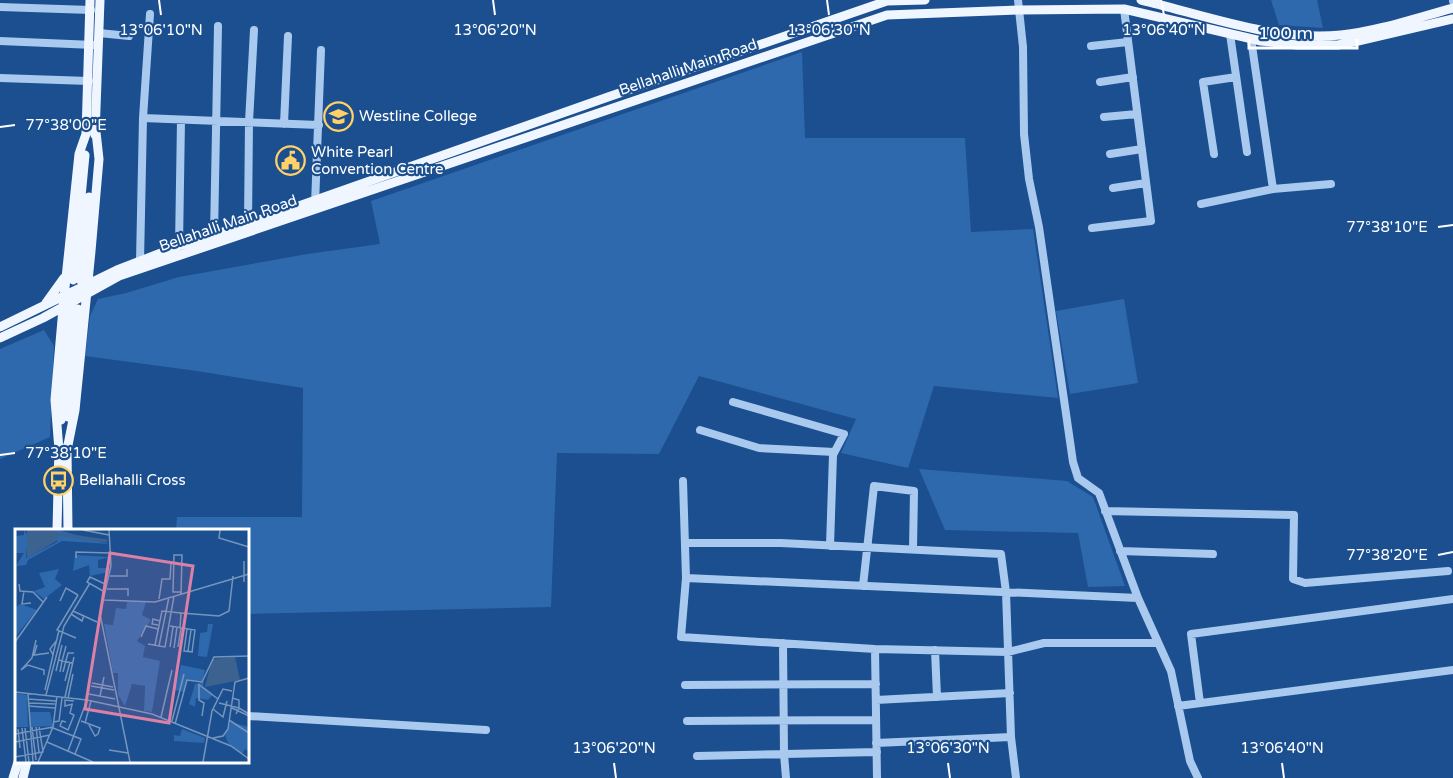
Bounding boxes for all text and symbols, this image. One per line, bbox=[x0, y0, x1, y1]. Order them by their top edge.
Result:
scale bar bbox=[1249, 12, 1357, 50]
text: 13°06'10"N bbox=[119, 21, 203, 39]
text: 13°06'20"N bbox=[453, 21, 537, 39]
text: 13°06'30"N bbox=[787, 21, 871, 39]
text: 13°06'40"N bbox=[1122, 21, 1206, 39]
text: 100 m bbox=[1258, 22, 1313, 44]
street label: Bellahalli Main Road bbox=[617, 35, 759, 99]
school or university icon: Westline College bbox=[322, 100, 354, 132]
place label: Westline College bbox=[359, 107, 477, 125]
text: 77°38'00"E bbox=[25, 116, 107, 134]
place label: White Pearl Convention Centre bbox=[311, 143, 444, 178]
public building icon: White Pearl Convention Centre bbox=[274, 145, 306, 177]
street label: Bellahalli Main Road bbox=[157, 191, 299, 255]
text: 77°38'10"E bbox=[1346, 218, 1428, 236]
text: 77°38'10"E bbox=[25, 444, 107, 462]
bus stop icon: Bellahalli Cross bbox=[42, 464, 74, 496]
place label: Bellahalli Cross bbox=[79, 471, 186, 489]
inset map bbox=[15, 529, 249, 763]
text: 77°38'20"E bbox=[1346, 546, 1428, 564]
text: 13°06'20"N bbox=[572, 739, 656, 757]
text: 13°06'30"N bbox=[906, 739, 990, 757]
text: 13°06'40"N bbox=[1240, 739, 1324, 757]

